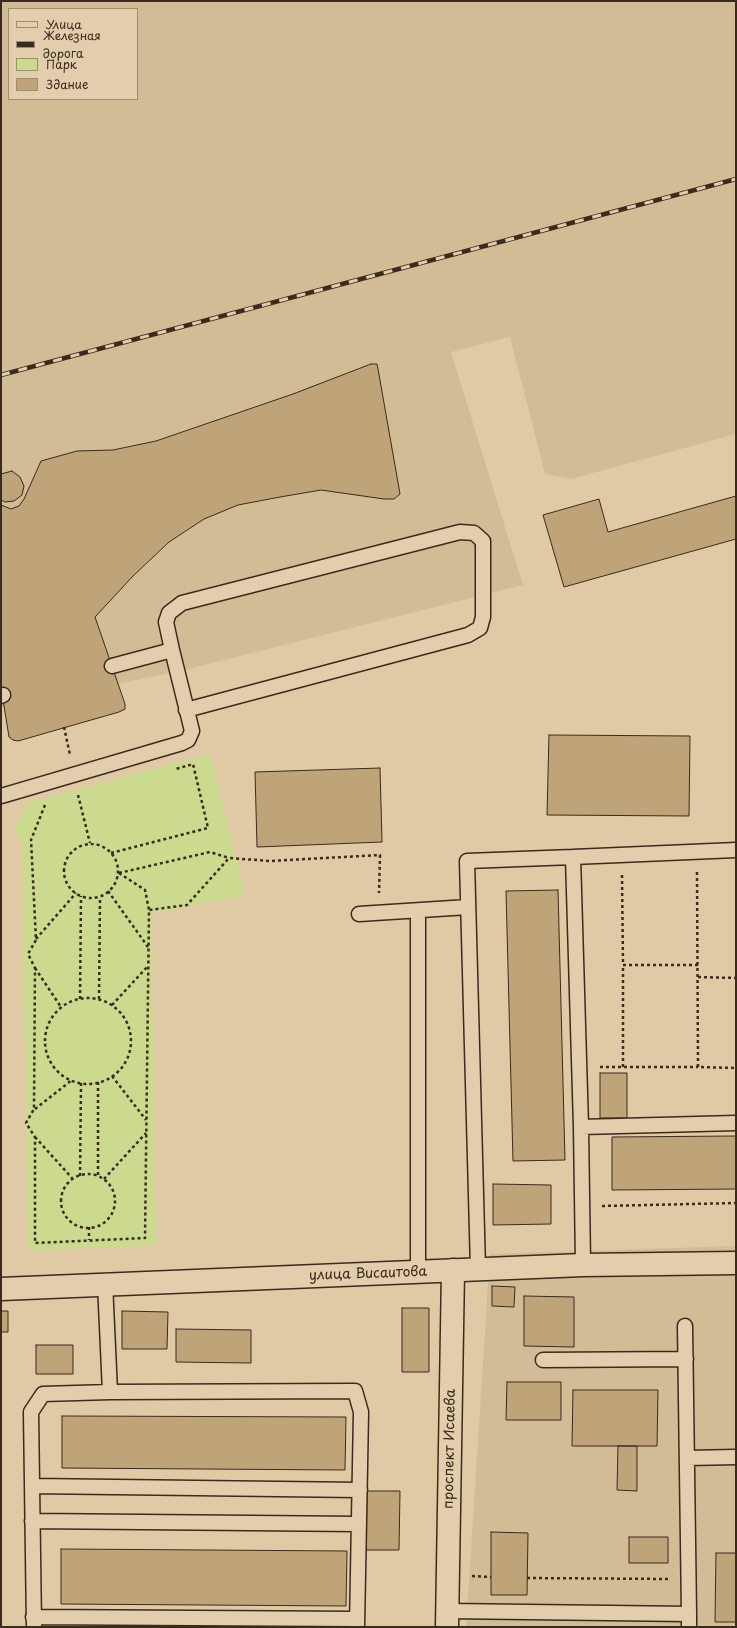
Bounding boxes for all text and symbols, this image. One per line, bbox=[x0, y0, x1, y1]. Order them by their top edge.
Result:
legend bbox=[8, 8, 138, 100]
text: Улица bbox=[46, 15, 82, 33]
text: Железная дорога bbox=[43, 26, 101, 62]
text: Парк bbox=[46, 55, 77, 73]
text: Здание bbox=[46, 75, 88, 93]
street label: улица Висаитова bbox=[309, 1264, 427, 1284]
street label: проспект Исаева bbox=[441, 1389, 459, 1509]

